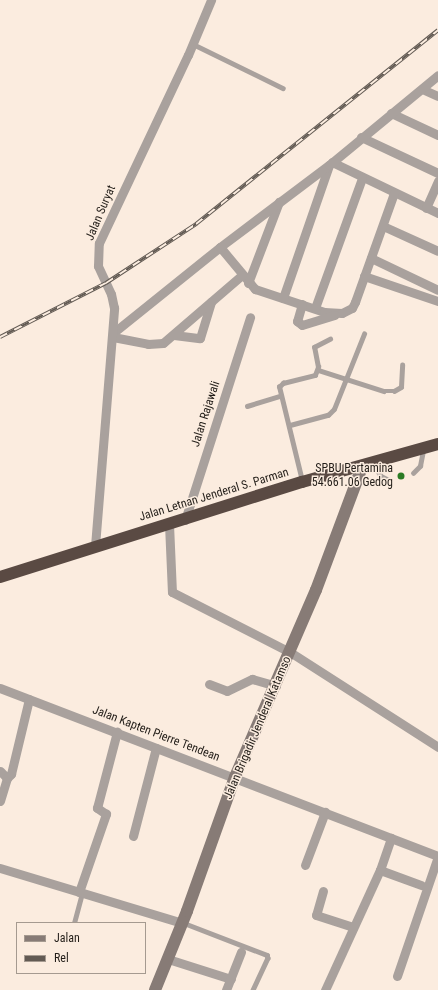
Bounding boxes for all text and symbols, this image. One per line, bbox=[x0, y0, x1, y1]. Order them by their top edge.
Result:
street label: Jalan Suryat bbox=[83, 183, 119, 243]
street label: Jalan Rajawali bbox=[189, 379, 223, 449]
place label: SPBU Pertamina 54.661.06 Gedog bbox=[312, 462, 393, 490]
street label: Jalan Letnan Jenderal S. Parman bbox=[137, 465, 291, 525]
marker: SPBU Pertamina 54.661.06 Gedog bbox=[396, 471, 406, 481]
street label: Jalan Brigadir Jenderal Katamso bbox=[221, 654, 295, 802]
street label: Jalan Kapten Pierre Tendean bbox=[90, 703, 222, 765]
legend bbox=[16, 922, 146, 974]
text: Jalan bbox=[54, 931, 80, 945]
text: Rel bbox=[54, 951, 69, 965]

